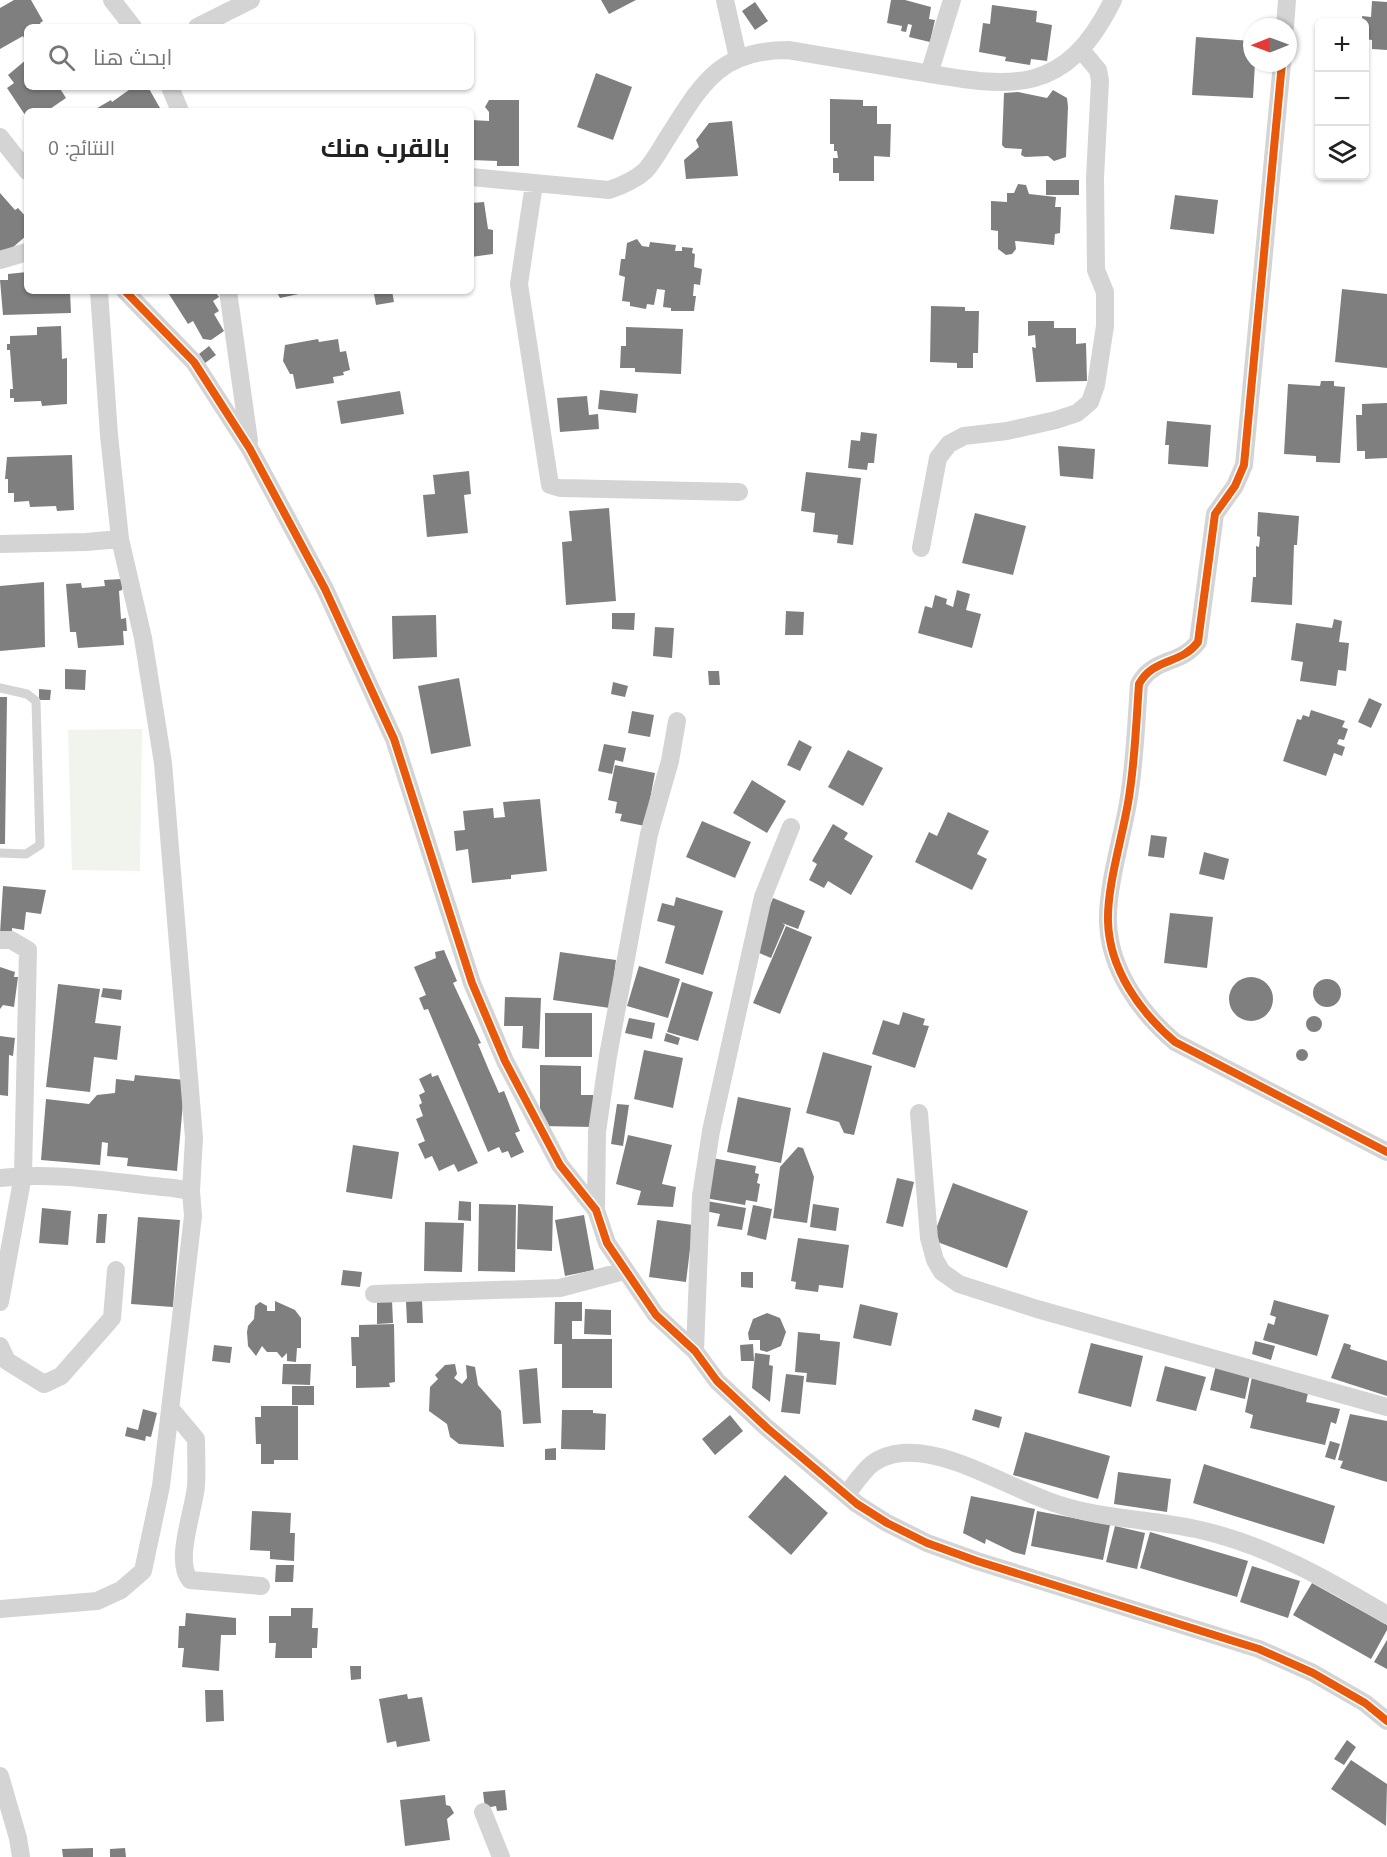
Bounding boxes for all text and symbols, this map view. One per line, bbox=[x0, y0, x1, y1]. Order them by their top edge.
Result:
north arrow bbox=[1243, 18, 1297, 72]
map controls bbox=[1315, 18, 1369, 180]
button: + bbox=[1315, 18, 1369, 72]
search box bbox=[24, 24, 474, 90]
icon: search bbox=[45, 41, 78, 74]
text: ابحث هنا bbox=[93, 43, 172, 71]
button: − bbox=[1315, 72, 1369, 126]
button: layers bbox=[1315, 126, 1369, 180]
text: بالقرب منك bbox=[321, 131, 450, 164]
text: النتائج: 0 bbox=[48, 135, 115, 161]

